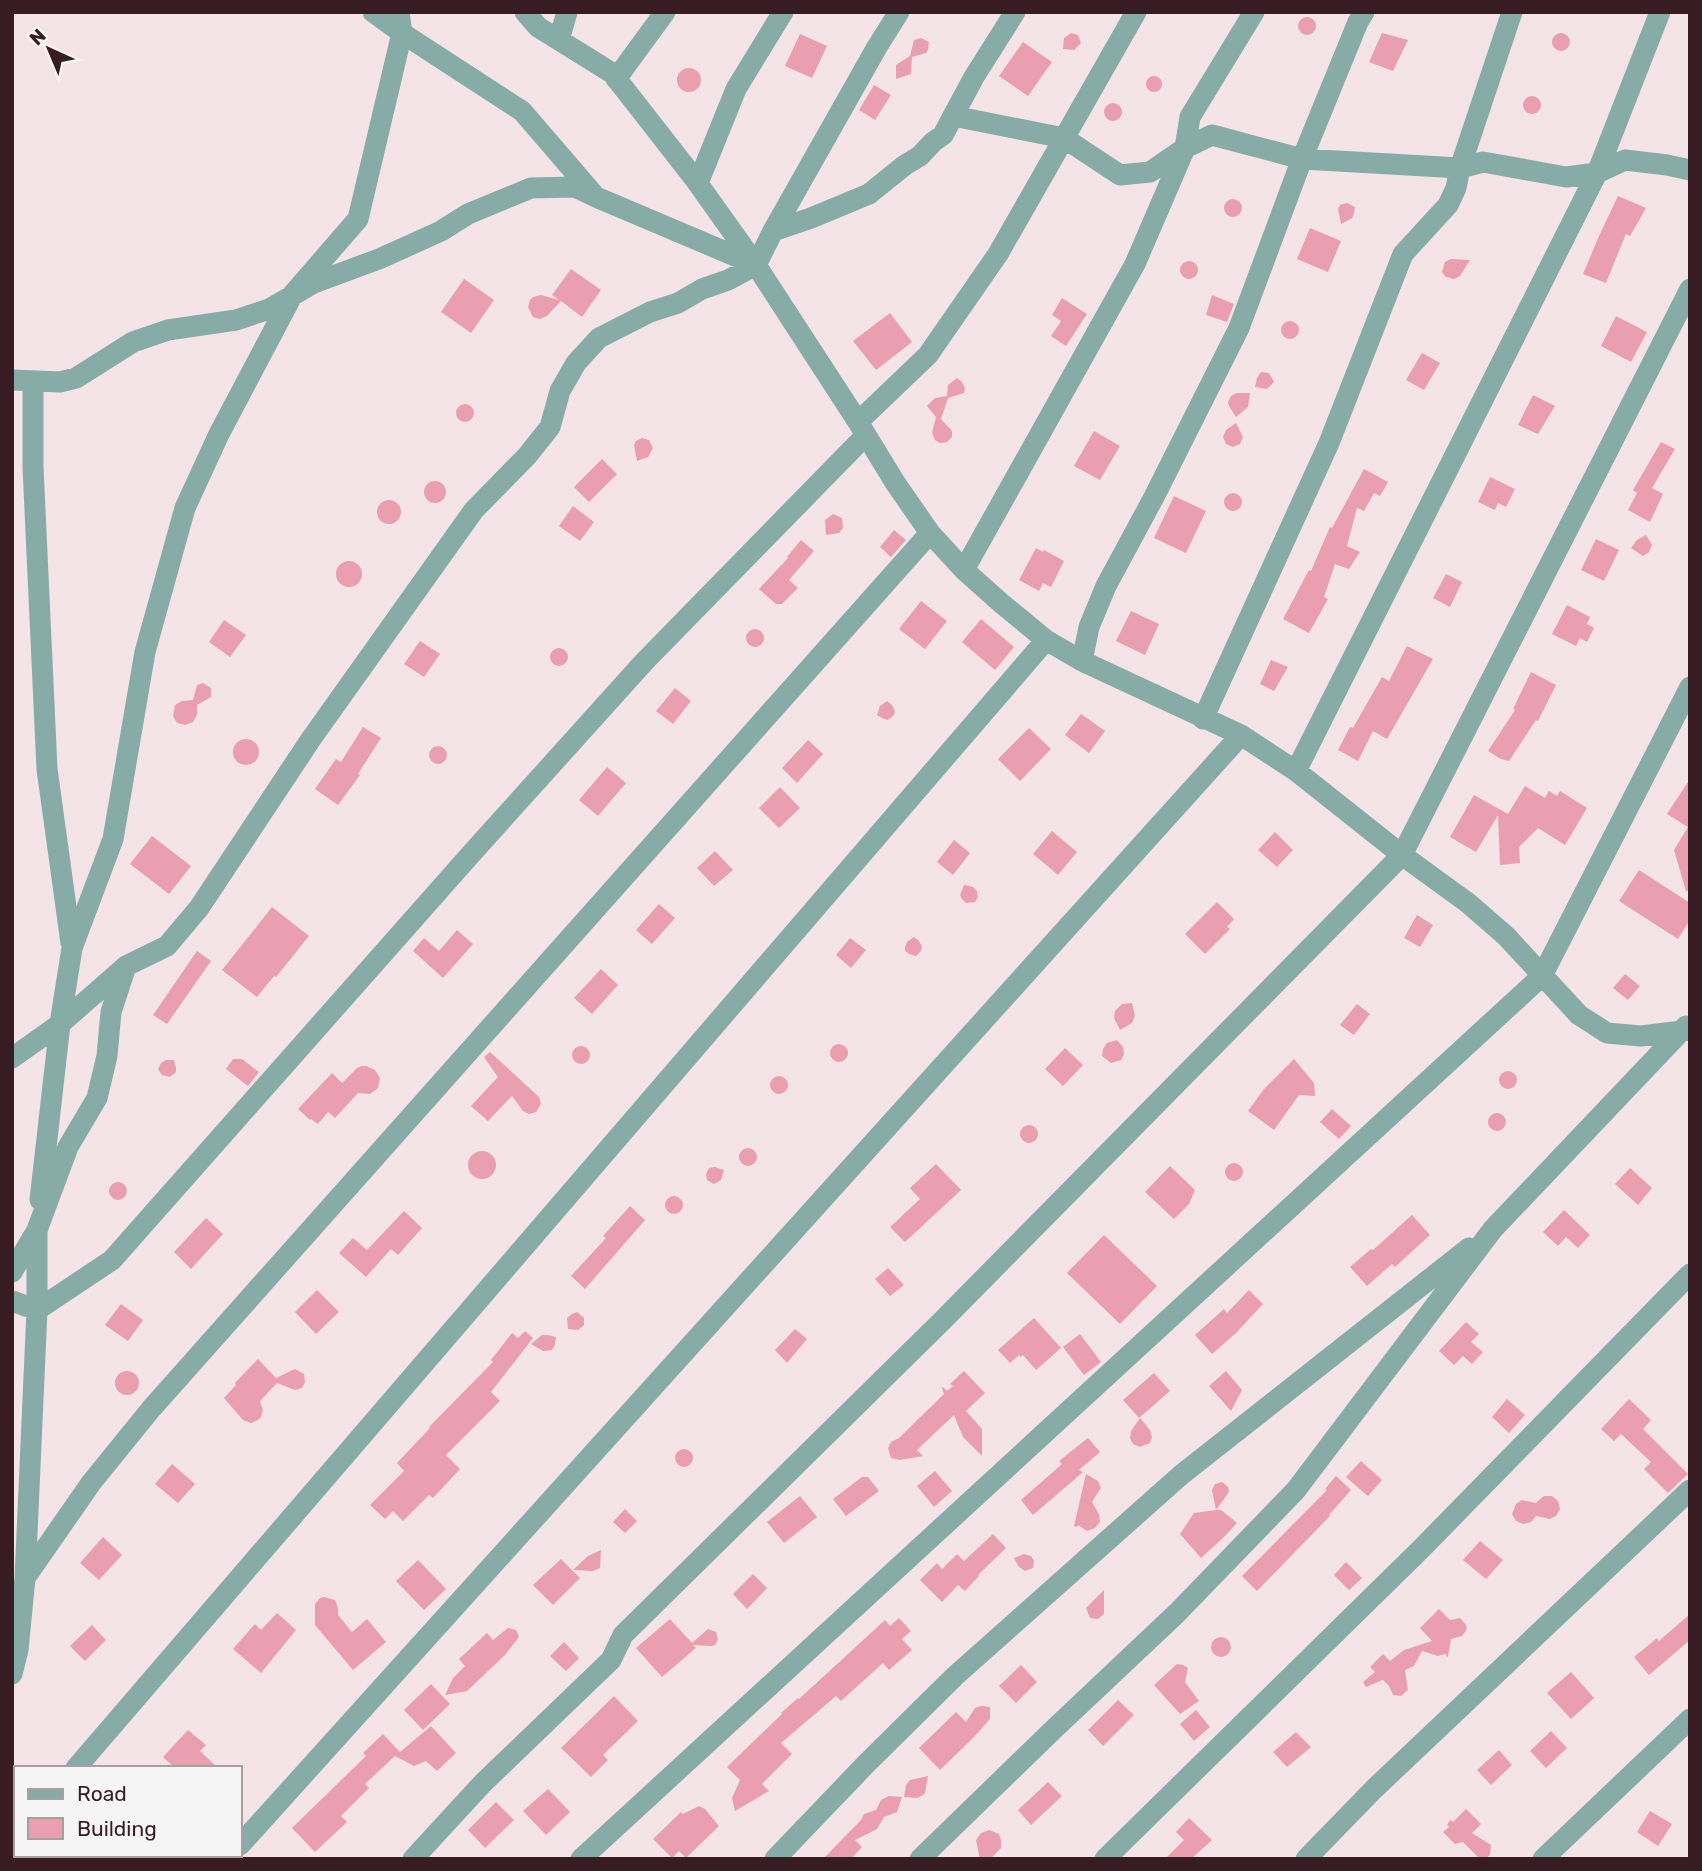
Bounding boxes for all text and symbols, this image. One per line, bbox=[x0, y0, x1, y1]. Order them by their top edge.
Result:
north arrow bbox=[14, 14, 84, 84]
text: N bbox=[25, 24, 50, 50]
legend bbox=[14, 1766, 242, 1857]
text: Road bbox=[77, 1781, 127, 1806]
text: Building bbox=[77, 1816, 157, 1841]

